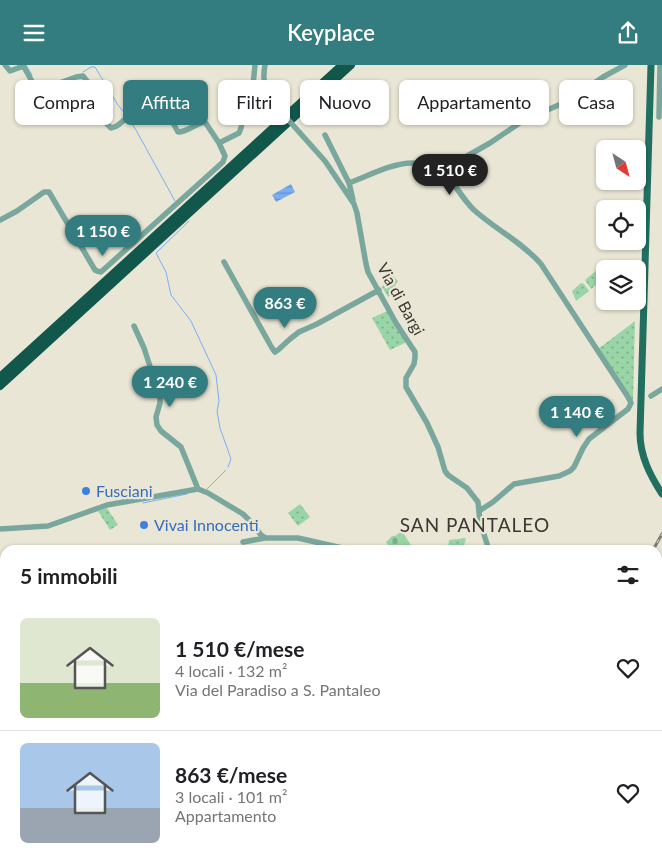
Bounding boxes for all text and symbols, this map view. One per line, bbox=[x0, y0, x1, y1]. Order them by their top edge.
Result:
icon: menu bbox=[20, 19, 48, 47]
text: Keyplace bbox=[287, 19, 375, 46]
icon: share bbox=[614, 19, 642, 47]
chip: Compra bbox=[15, 80, 113, 125]
chip: Affitta bbox=[123, 80, 208, 125]
chip: Filtri bbox=[218, 80, 290, 125]
chip: Nuovo bbox=[300, 80, 389, 125]
chip: Appartamento bbox=[399, 80, 549, 125]
chip: Casa bbox=[559, 80, 633, 125]
north arrow bbox=[596, 140, 646, 190]
map controls bbox=[596, 140, 646, 310]
pin: 1 510 € bbox=[404, 153, 496, 196]
text: 1 510 € bbox=[423, 160, 477, 179]
button: locate bbox=[596, 200, 646, 250]
pin: 1 150 € bbox=[57, 215, 149, 257]
text: 1 150 € bbox=[76, 221, 130, 240]
street label: Via di Bargi bbox=[374, 259, 429, 338]
button: layers bbox=[596, 260, 646, 310]
pin: 863 € bbox=[250, 287, 320, 329]
text: 863 € bbox=[264, 293, 306, 312]
pin: 1 240 € bbox=[124, 365, 216, 408]
text: 1 240 € bbox=[143, 372, 197, 391]
pin: 1 140 € bbox=[531, 395, 623, 438]
text: 1 140 € bbox=[550, 402, 604, 421]
place label: Fusciani bbox=[96, 481, 153, 500]
marker: Fusciani bbox=[80, 485, 92, 497]
district label: SAN PANTALEO bbox=[400, 513, 550, 536]
place label: Vivai Innocenti bbox=[154, 515, 259, 534]
marker: Vivai Innocenti bbox=[138, 519, 150, 531]
icon: filters bbox=[614, 561, 642, 589]
text: 5 immobili bbox=[20, 563, 118, 588]
text: 1 510 €/mese bbox=[175, 636, 305, 661]
icon: home bbox=[60, 638, 120, 698]
icon: heart bbox=[614, 654, 642, 682]
text: 4 locali · 132 m² bbox=[175, 661, 287, 680]
text: Via del Paradiso a S. Pantaleo bbox=[175, 680, 381, 699]
text: 863 €/mese bbox=[175, 762, 287, 787]
icon: home bbox=[60, 763, 120, 823]
icon: heart bbox=[614, 779, 642, 807]
text: 3 locali · 101 m² bbox=[175, 787, 287, 806]
text: Appartamento bbox=[175, 806, 276, 825]

